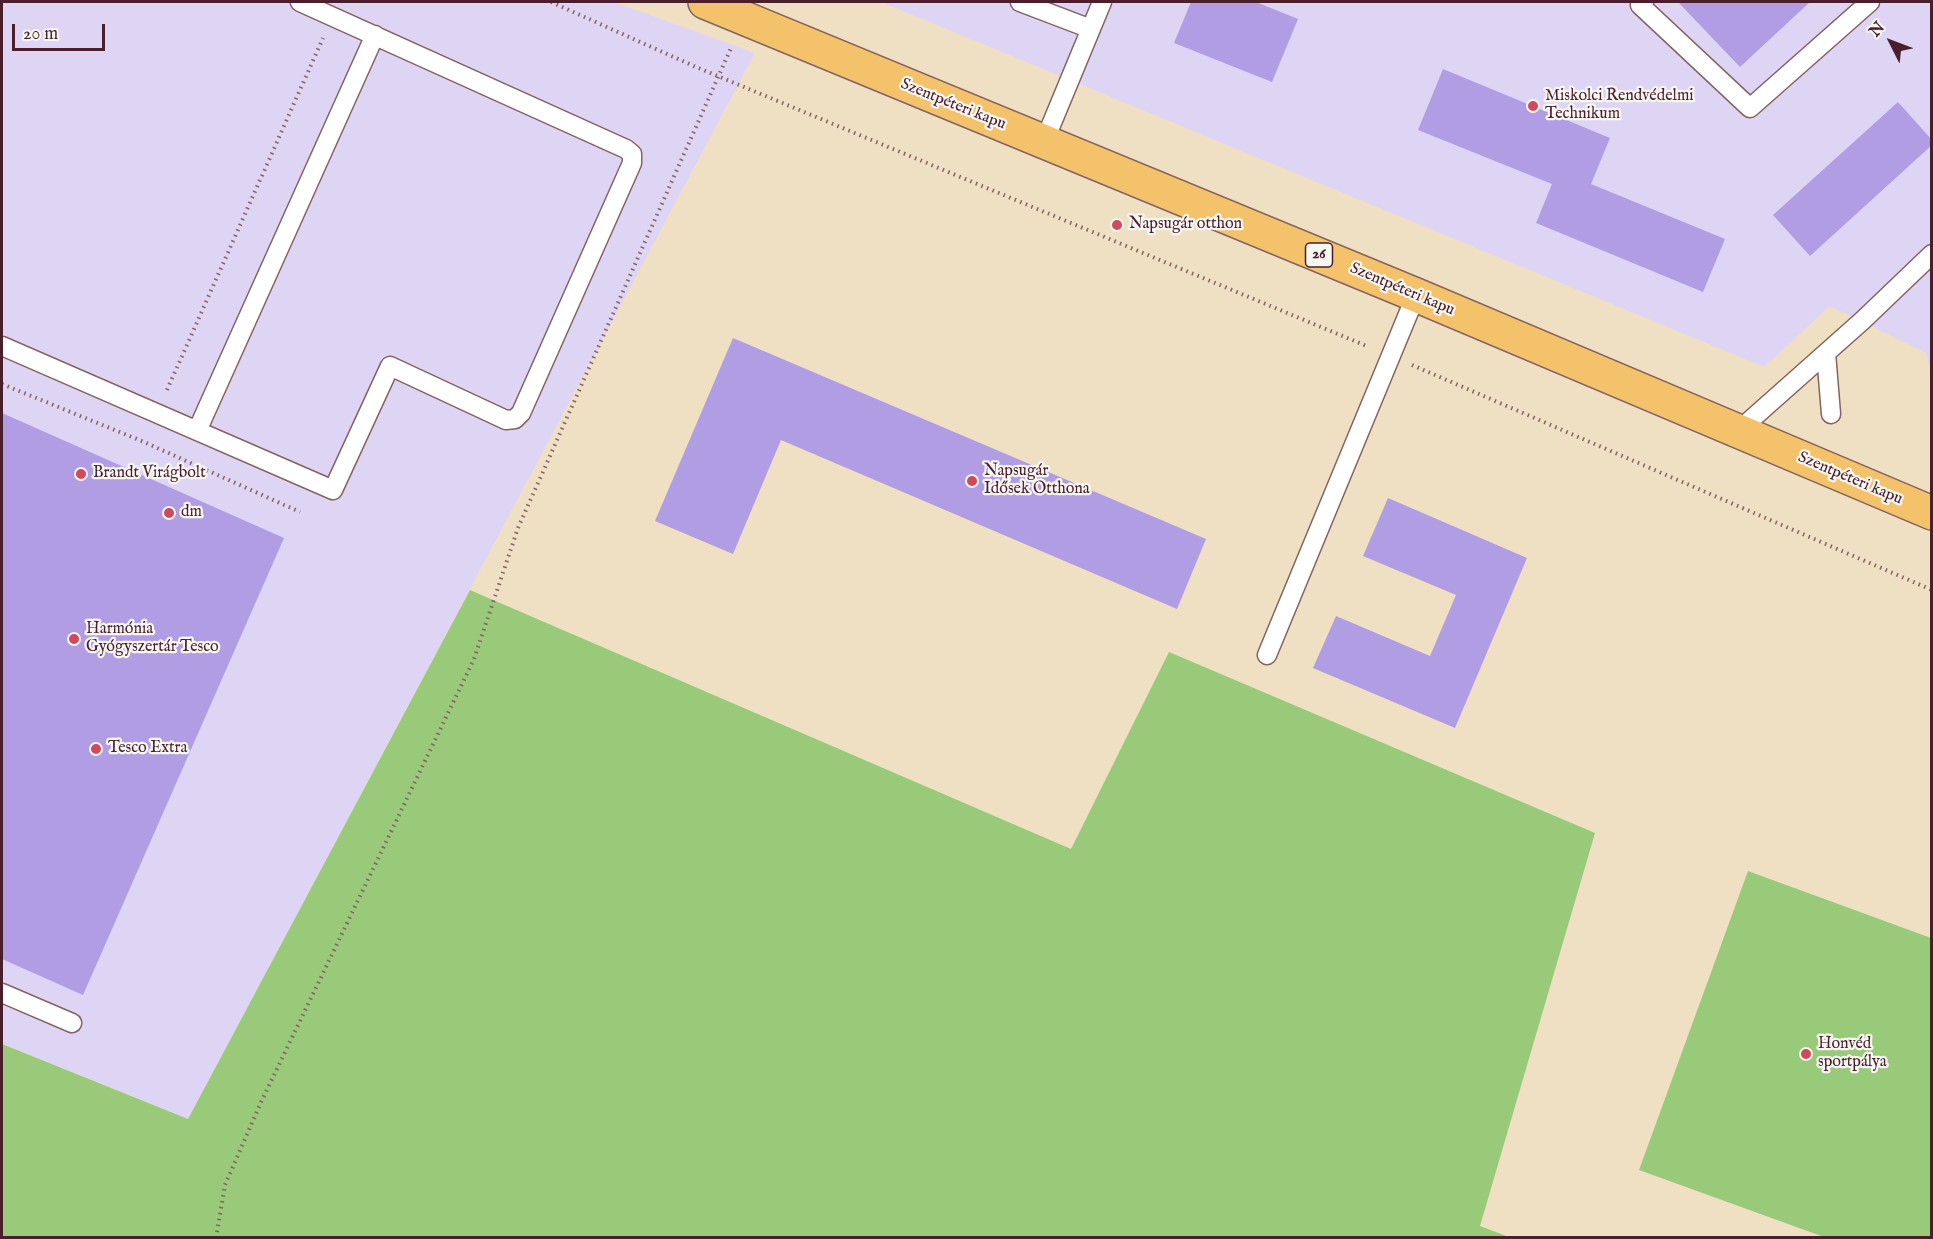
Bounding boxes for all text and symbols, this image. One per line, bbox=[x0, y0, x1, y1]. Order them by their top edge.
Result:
scale bar bbox=[15, 12, 108, 50]
north arrow bbox=[1861, 12, 1921, 72]
text: N bbox=[1866, 18, 1890, 42]
text: 20 m bbox=[23, 23, 58, 46]
street label: Szentpéteri kapu bbox=[898, 75, 1008, 135]
place label: Miskolci Rendvédelmi Technikum bbox=[1545, 87, 1694, 125]
marker: Miskolci Rendvédelmi Technikum bbox=[1526, 99, 1540, 113]
place label: Napsugár otthon bbox=[1129, 215, 1242, 235]
marker: Napsugár otthon bbox=[1110, 218, 1124, 232]
road number: 26 bbox=[1306, 243, 1332, 267]
street label: Szentpéteri kapu bbox=[1347, 259, 1457, 321]
street label: Szentpéteri kapu bbox=[1795, 448, 1905, 510]
place label: Napsugár Idősek Otthona bbox=[984, 462, 1090, 500]
place label: Brandt Virágbolt bbox=[93, 464, 206, 484]
marker: Brandt Virágbolt bbox=[74, 467, 88, 481]
marker: Napsugár Idősek Otthona bbox=[965, 474, 979, 488]
place label: dm bbox=[181, 503, 202, 523]
marker: dm bbox=[162, 506, 176, 520]
place label: Harmónia Gyógyszertár Tesco bbox=[86, 620, 219, 658]
marker: Harmónia Gyógyszertár Tesco bbox=[67, 632, 81, 646]
place label: Tesco Extra bbox=[108, 739, 187, 759]
marker: Tesco Extra bbox=[89, 742, 103, 756]
place label: Honvéd sportpálya bbox=[1818, 1035, 1887, 1073]
marker: Honvéd sportpálya bbox=[1799, 1047, 1813, 1061]

